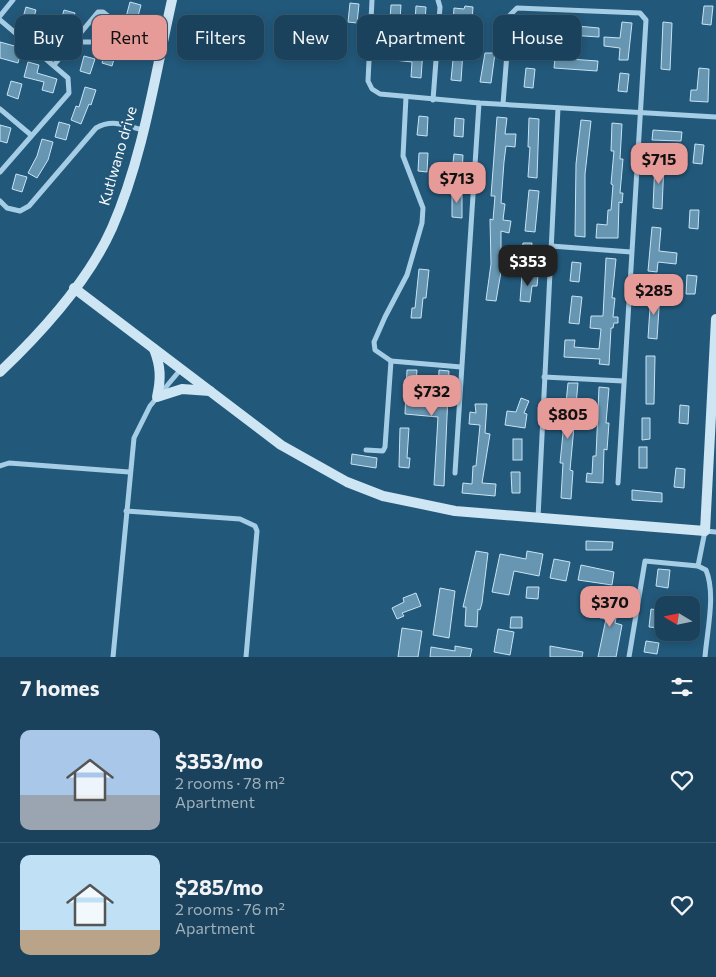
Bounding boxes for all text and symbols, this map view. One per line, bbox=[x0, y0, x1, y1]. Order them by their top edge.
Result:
chip: Buy bbox=[15, 15, 82, 60]
chip: Rent bbox=[92, 15, 167, 60]
chip: Filters bbox=[177, 15, 264, 60]
chip: New bbox=[274, 15, 347, 60]
chip: Apartment bbox=[357, 15, 483, 60]
chip: House bbox=[493, 15, 581, 60]
street label: Kutlwano drive bbox=[94, 104, 140, 207]
pin: $715 bbox=[629, 142, 689, 185]
text: $715 bbox=[642, 149, 676, 168]
pin: $713 bbox=[427, 162, 487, 204]
text: $713 bbox=[440, 168, 474, 187]
pin: $353 bbox=[498, 244, 558, 287]
text: $353 bbox=[509, 251, 547, 270]
pin: $285 bbox=[624, 274, 684, 316]
text: $285 bbox=[635, 280, 673, 299]
pin: $732 bbox=[402, 374, 462, 417]
text: $732 bbox=[414, 381, 450, 400]
pin: $805 bbox=[538, 398, 598, 440]
text: $805 bbox=[548, 404, 588, 423]
pin: $370 bbox=[580, 586, 640, 628]
text: $370 bbox=[591, 592, 629, 611]
north arrow bbox=[655, 596, 700, 641]
map controls bbox=[655, 596, 700, 641]
icon: filters bbox=[668, 673, 696, 701]
text: 7 homes bbox=[20, 675, 99, 700]
text: $353/mo bbox=[175, 748, 263, 773]
icon: home bbox=[60, 750, 120, 810]
icon: heart bbox=[668, 766, 696, 794]
text: 2 rooms · 78 m² bbox=[175, 773, 285, 792]
text: Apartment bbox=[175, 792, 255, 811]
text: $285/mo bbox=[175, 874, 263, 899]
icon: home bbox=[60, 875, 120, 935]
icon: heart bbox=[668, 891, 696, 919]
text: 2 rooms · 76 m² bbox=[175, 899, 285, 918]
text: Apartment bbox=[175, 918, 255, 937]

